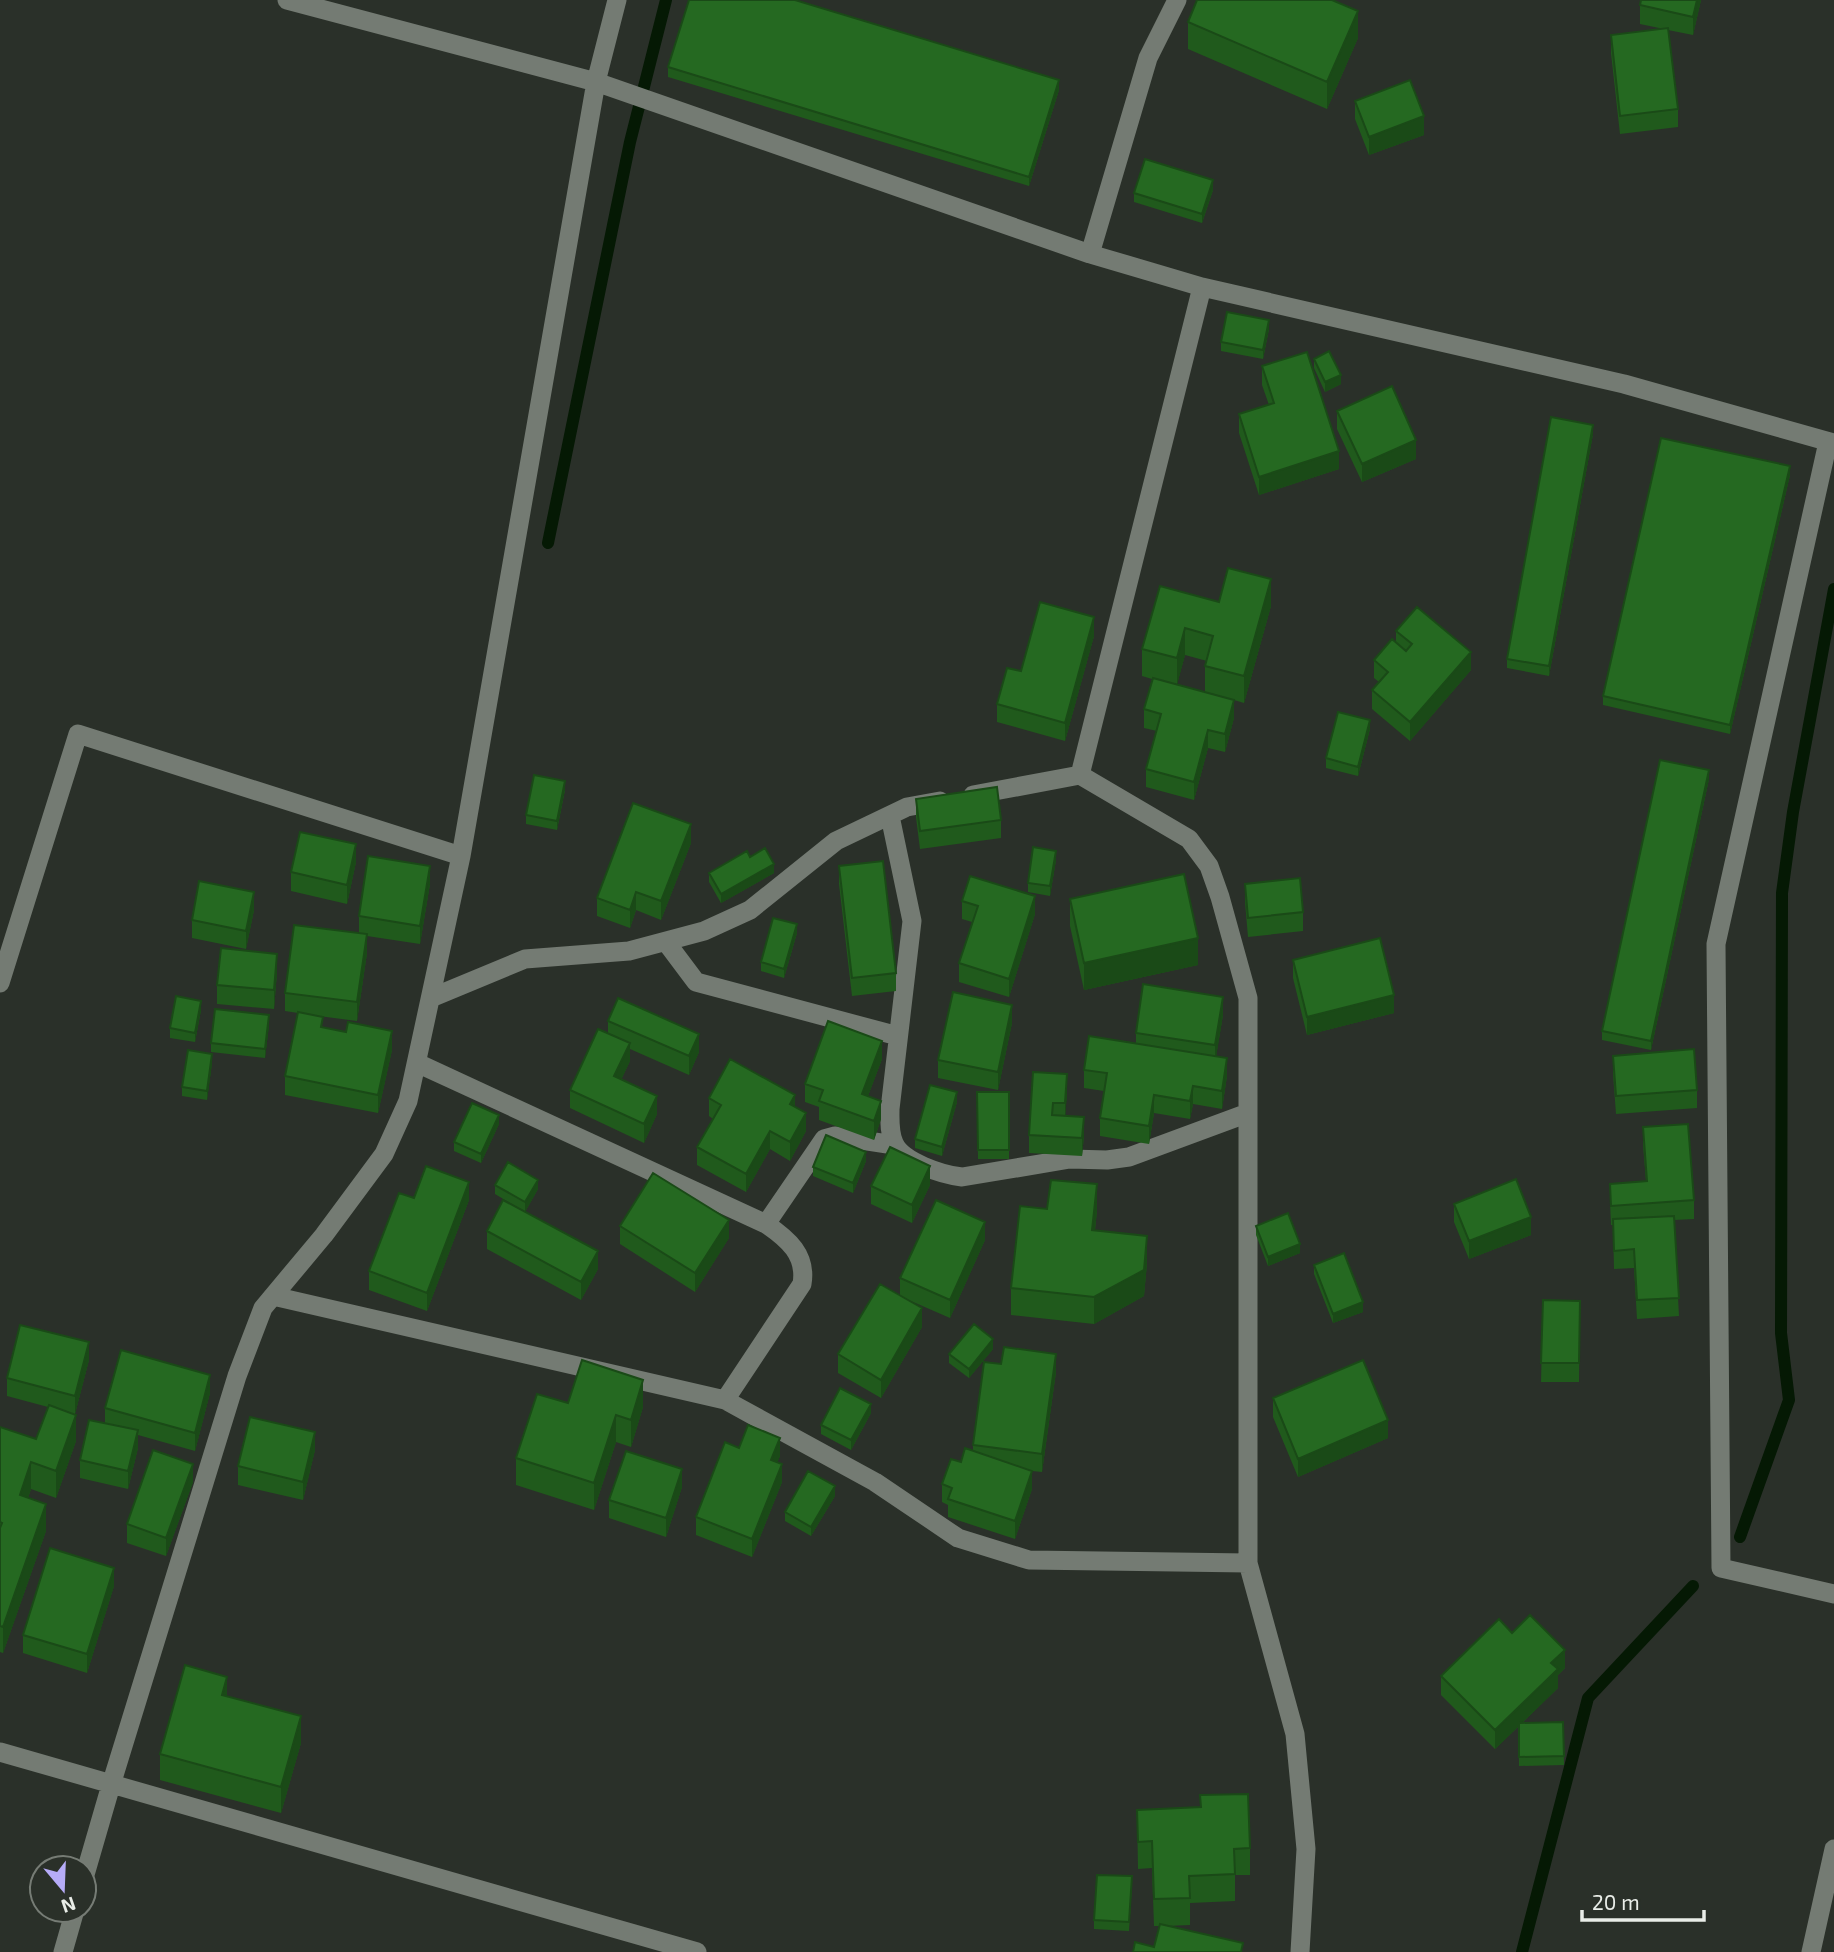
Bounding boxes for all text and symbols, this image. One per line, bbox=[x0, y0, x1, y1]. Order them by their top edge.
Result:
north arrow bbox=[28, 1854, 98, 1924]
scale bar bbox=[1582, 1878, 1704, 1922]
text: 20 m bbox=[1592, 1889, 1640, 1914]
text: N bbox=[58, 1892, 79, 1919]

